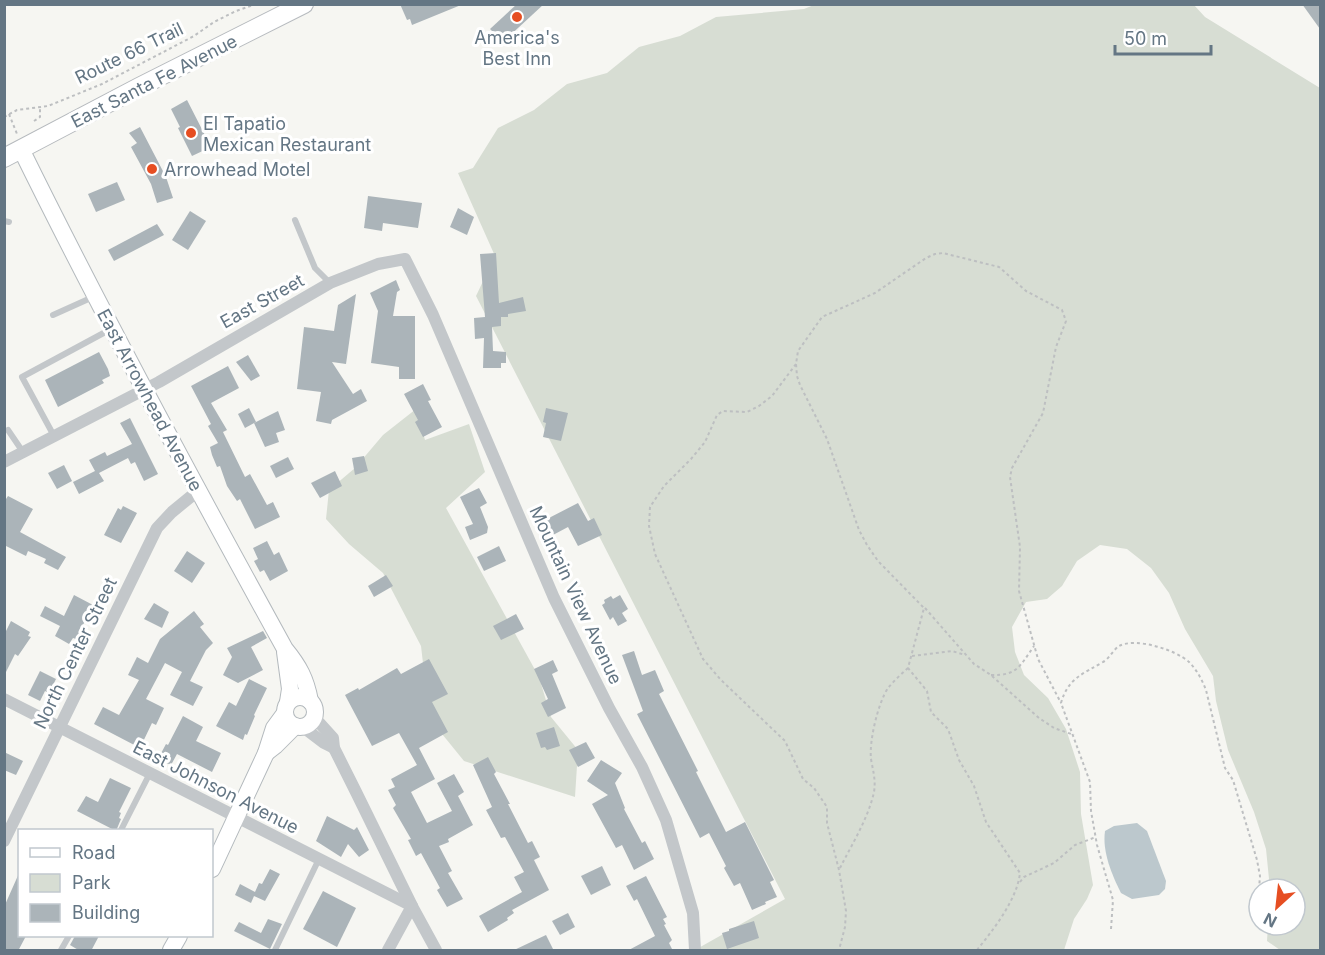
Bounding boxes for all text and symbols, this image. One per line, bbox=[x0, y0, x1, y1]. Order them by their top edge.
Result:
marker: America's Best Inn bbox=[510, 10, 524, 24]
street label: Route 66 Trail bbox=[72, 18, 186, 88]
scale bar bbox=[1115, 18, 1211, 56]
place label: America's Best Inn bbox=[474, 27, 560, 69]
text: 50 m bbox=[1124, 28, 1167, 49]
street label: East Santa Fe Avenue bbox=[67, 30, 241, 132]
place label: El Tapatio Mexican Restaurant bbox=[203, 113, 371, 155]
marker: El Tapatio Mexican Restaurant bbox=[184, 126, 198, 140]
place label: Arrowhead Motel bbox=[164, 159, 310, 180]
marker: Arrowhead Motel bbox=[145, 162, 159, 176]
street label: East Street bbox=[217, 269, 307, 333]
street label: East Arrowhead Avenue bbox=[93, 305, 207, 495]
street label: Mountain View Avenue bbox=[525, 502, 627, 688]
street label: North Center Street bbox=[29, 574, 121, 732]
street label: East Johnson Avenue bbox=[130, 736, 302, 838]
legend bbox=[18, 829, 213, 937]
text: Road bbox=[72, 842, 115, 863]
text: Park bbox=[72, 872, 111, 893]
north arrow bbox=[1247, 877, 1307, 937]
text: Building bbox=[72, 902, 140, 923]
text: N bbox=[1260, 909, 1280, 932]

